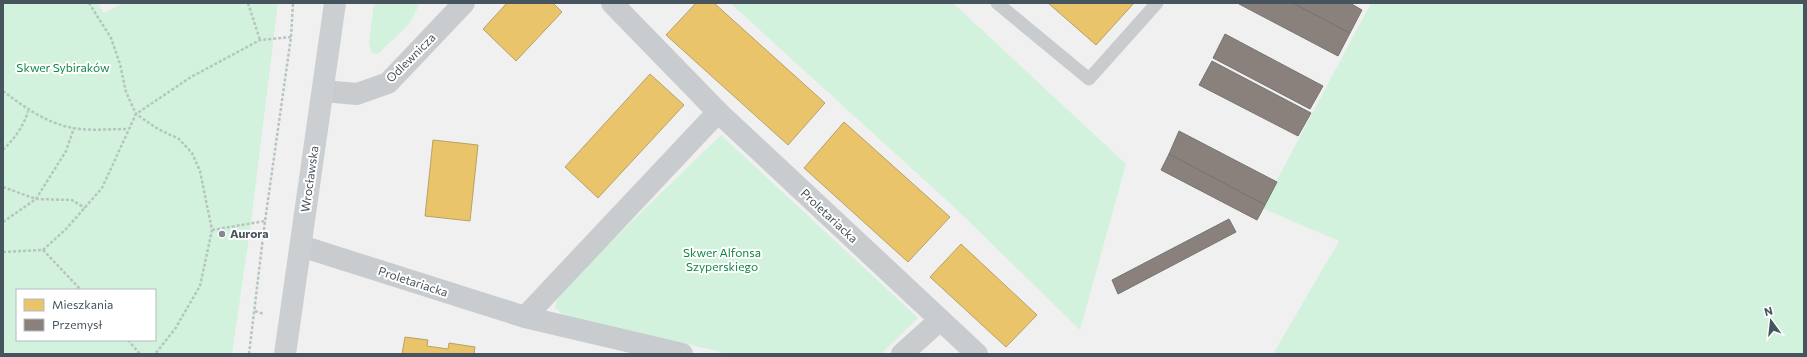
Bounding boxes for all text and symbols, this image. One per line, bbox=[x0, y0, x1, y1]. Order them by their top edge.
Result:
street label: Odlewnicza bbox=[383, 30, 438, 85]
park label: Skwer Sybiraków bbox=[16, 60, 110, 74]
street label: Wrocławska bbox=[297, 145, 321, 213]
street label: Proletariacka bbox=[798, 185, 861, 245]
place label: Aurora bbox=[230, 226, 268, 240]
marker: Aurora bbox=[217, 229, 227, 239]
park label: Skwer Alfonsa Szyperskiego bbox=[683, 245, 761, 273]
street label: Proletariacka bbox=[377, 263, 450, 299]
legend bbox=[16, 289, 156, 341]
text: Mieszkania bbox=[52, 297, 113, 311]
north arrow bbox=[1751, 301, 1791, 341]
text: N bbox=[1763, 304, 1774, 318]
text: Przemysł bbox=[52, 317, 103, 331]

